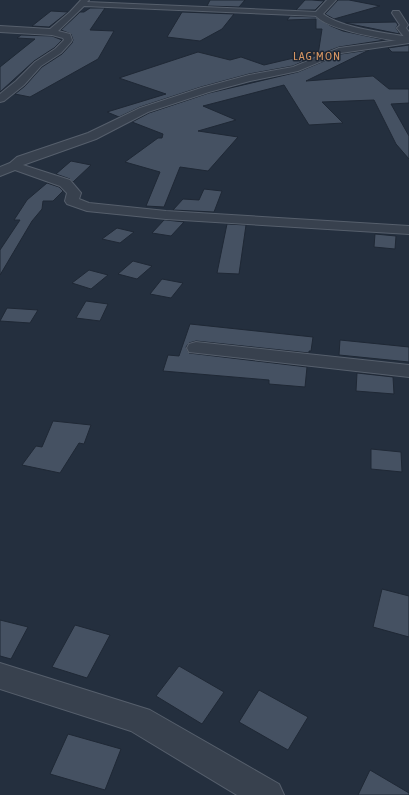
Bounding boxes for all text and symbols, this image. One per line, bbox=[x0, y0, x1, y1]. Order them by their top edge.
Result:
district label: LAG'MON bbox=[293, 49, 341, 63]

